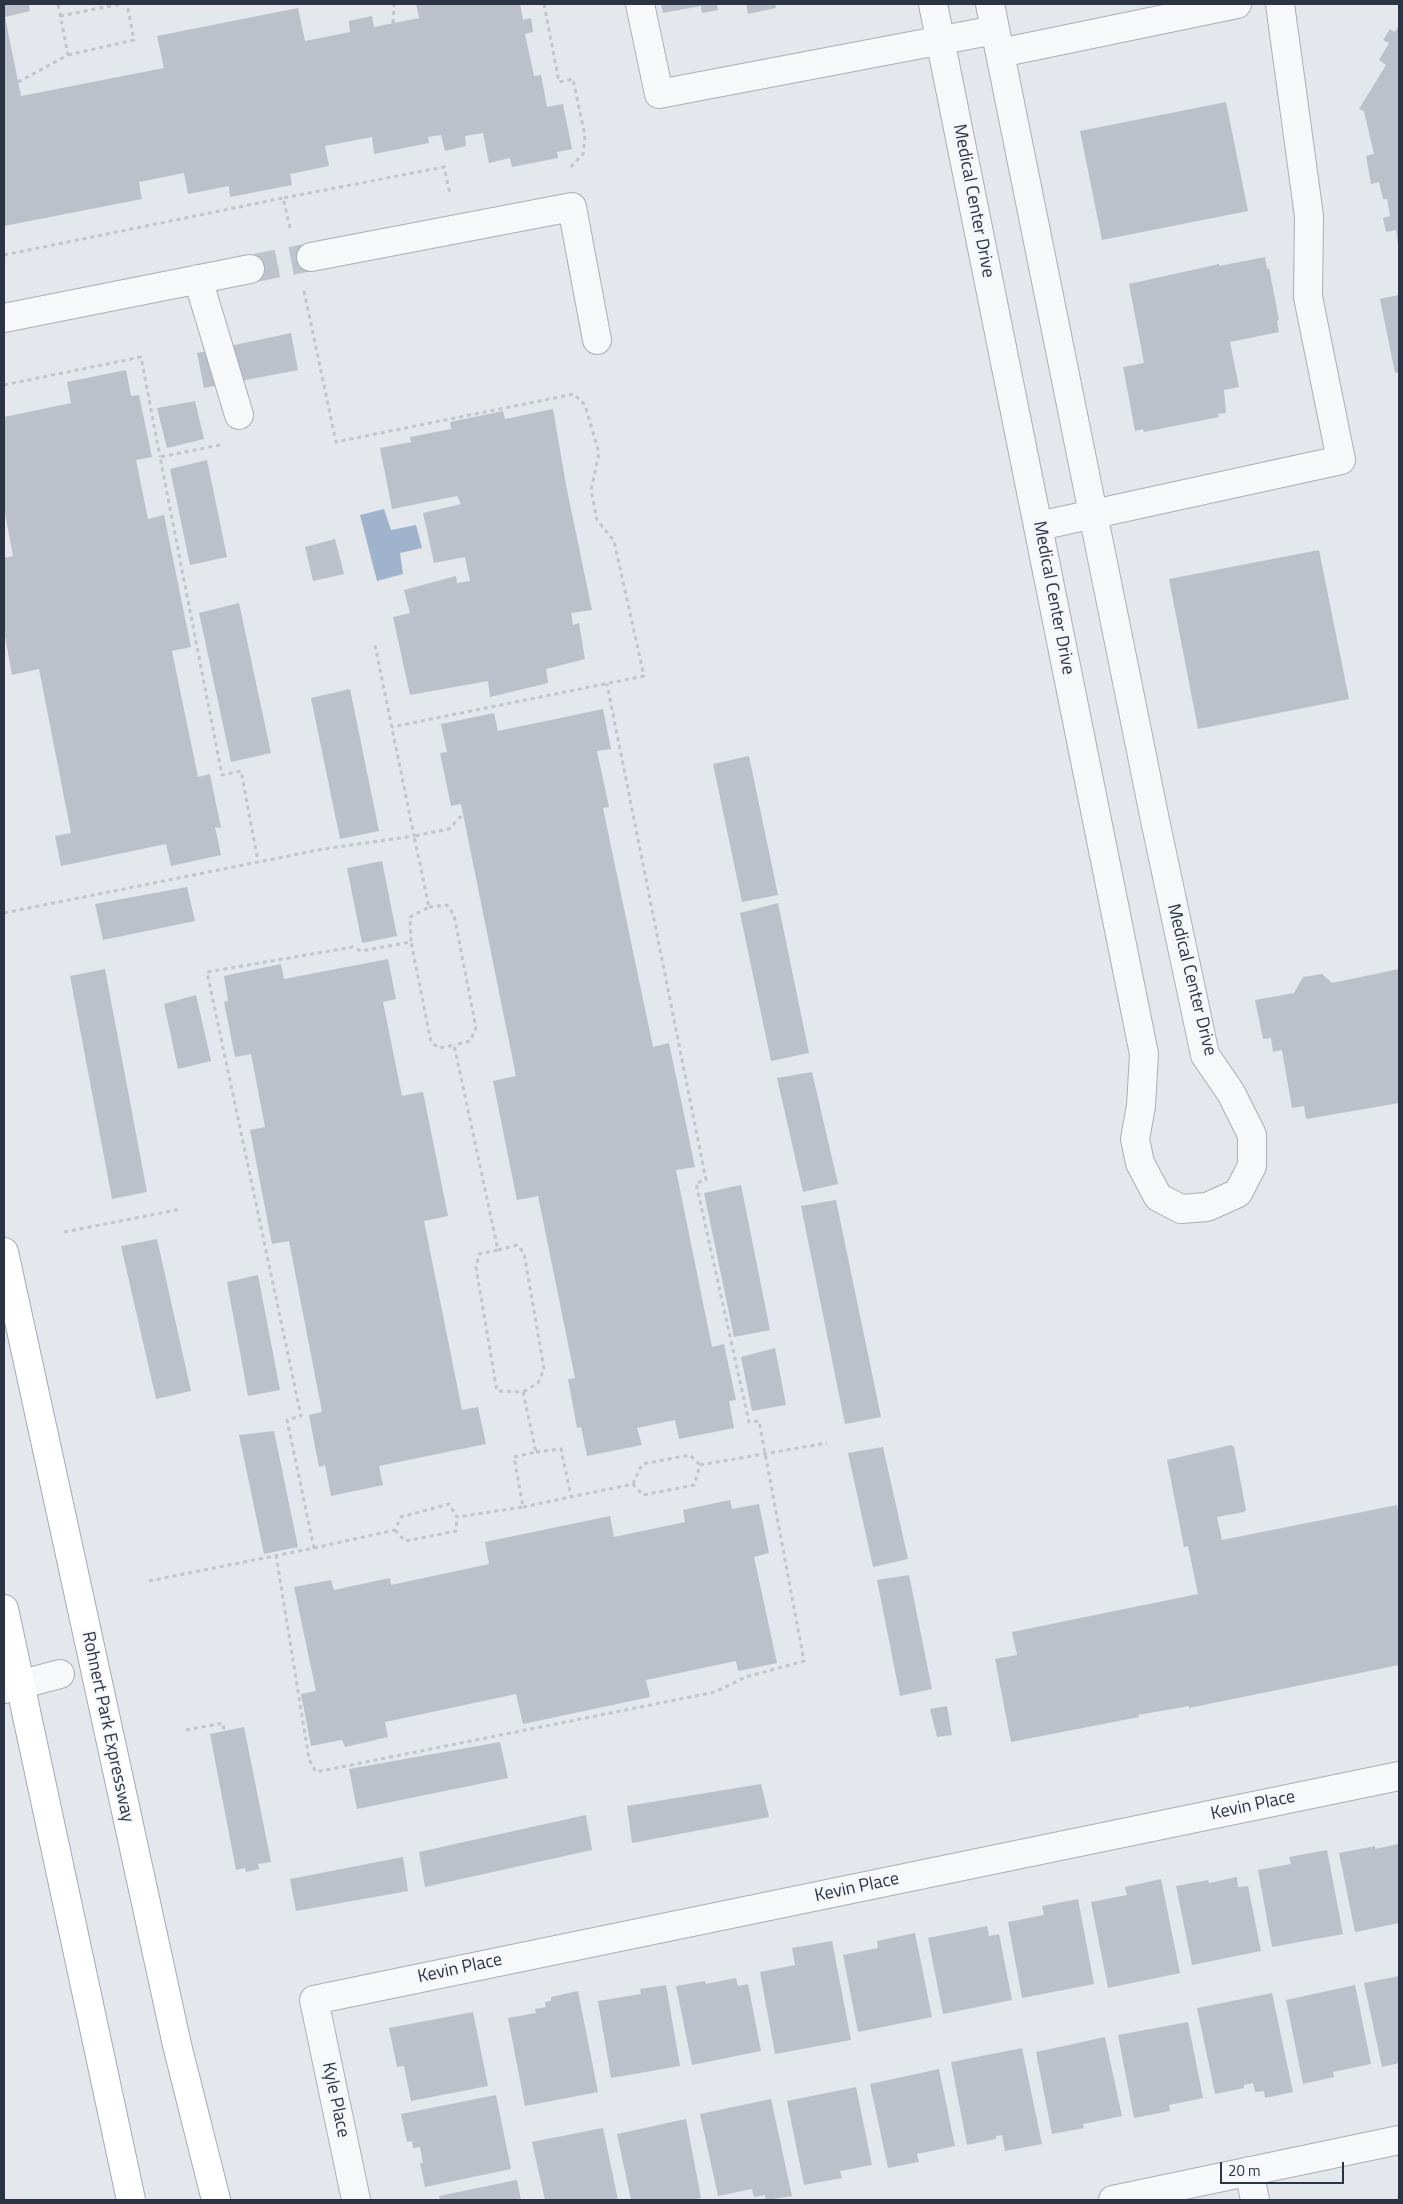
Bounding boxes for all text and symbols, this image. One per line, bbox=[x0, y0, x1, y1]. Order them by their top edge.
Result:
street label: Medical Center Drive bbox=[948, 122, 998, 280]
street label: Medical Center Drive bbox=[1028, 519, 1078, 677]
street label: Medical Center Drive bbox=[1162, 902, 1220, 1058]
street label: Rohnert Park Expressway bbox=[76, 1630, 138, 1824]
street label: Kevin Place bbox=[1209, 1787, 1297, 1825]
street label: Kevin Place bbox=[813, 1869, 901, 1907]
street label: Kevin Place bbox=[416, 1950, 504, 1988]
street label: Kyle Place bbox=[316, 2060, 354, 2140]
scale bar bbox=[1223, 2152, 1347, 2184]
text: 20 m bbox=[1228, 2159, 1261, 2182]

